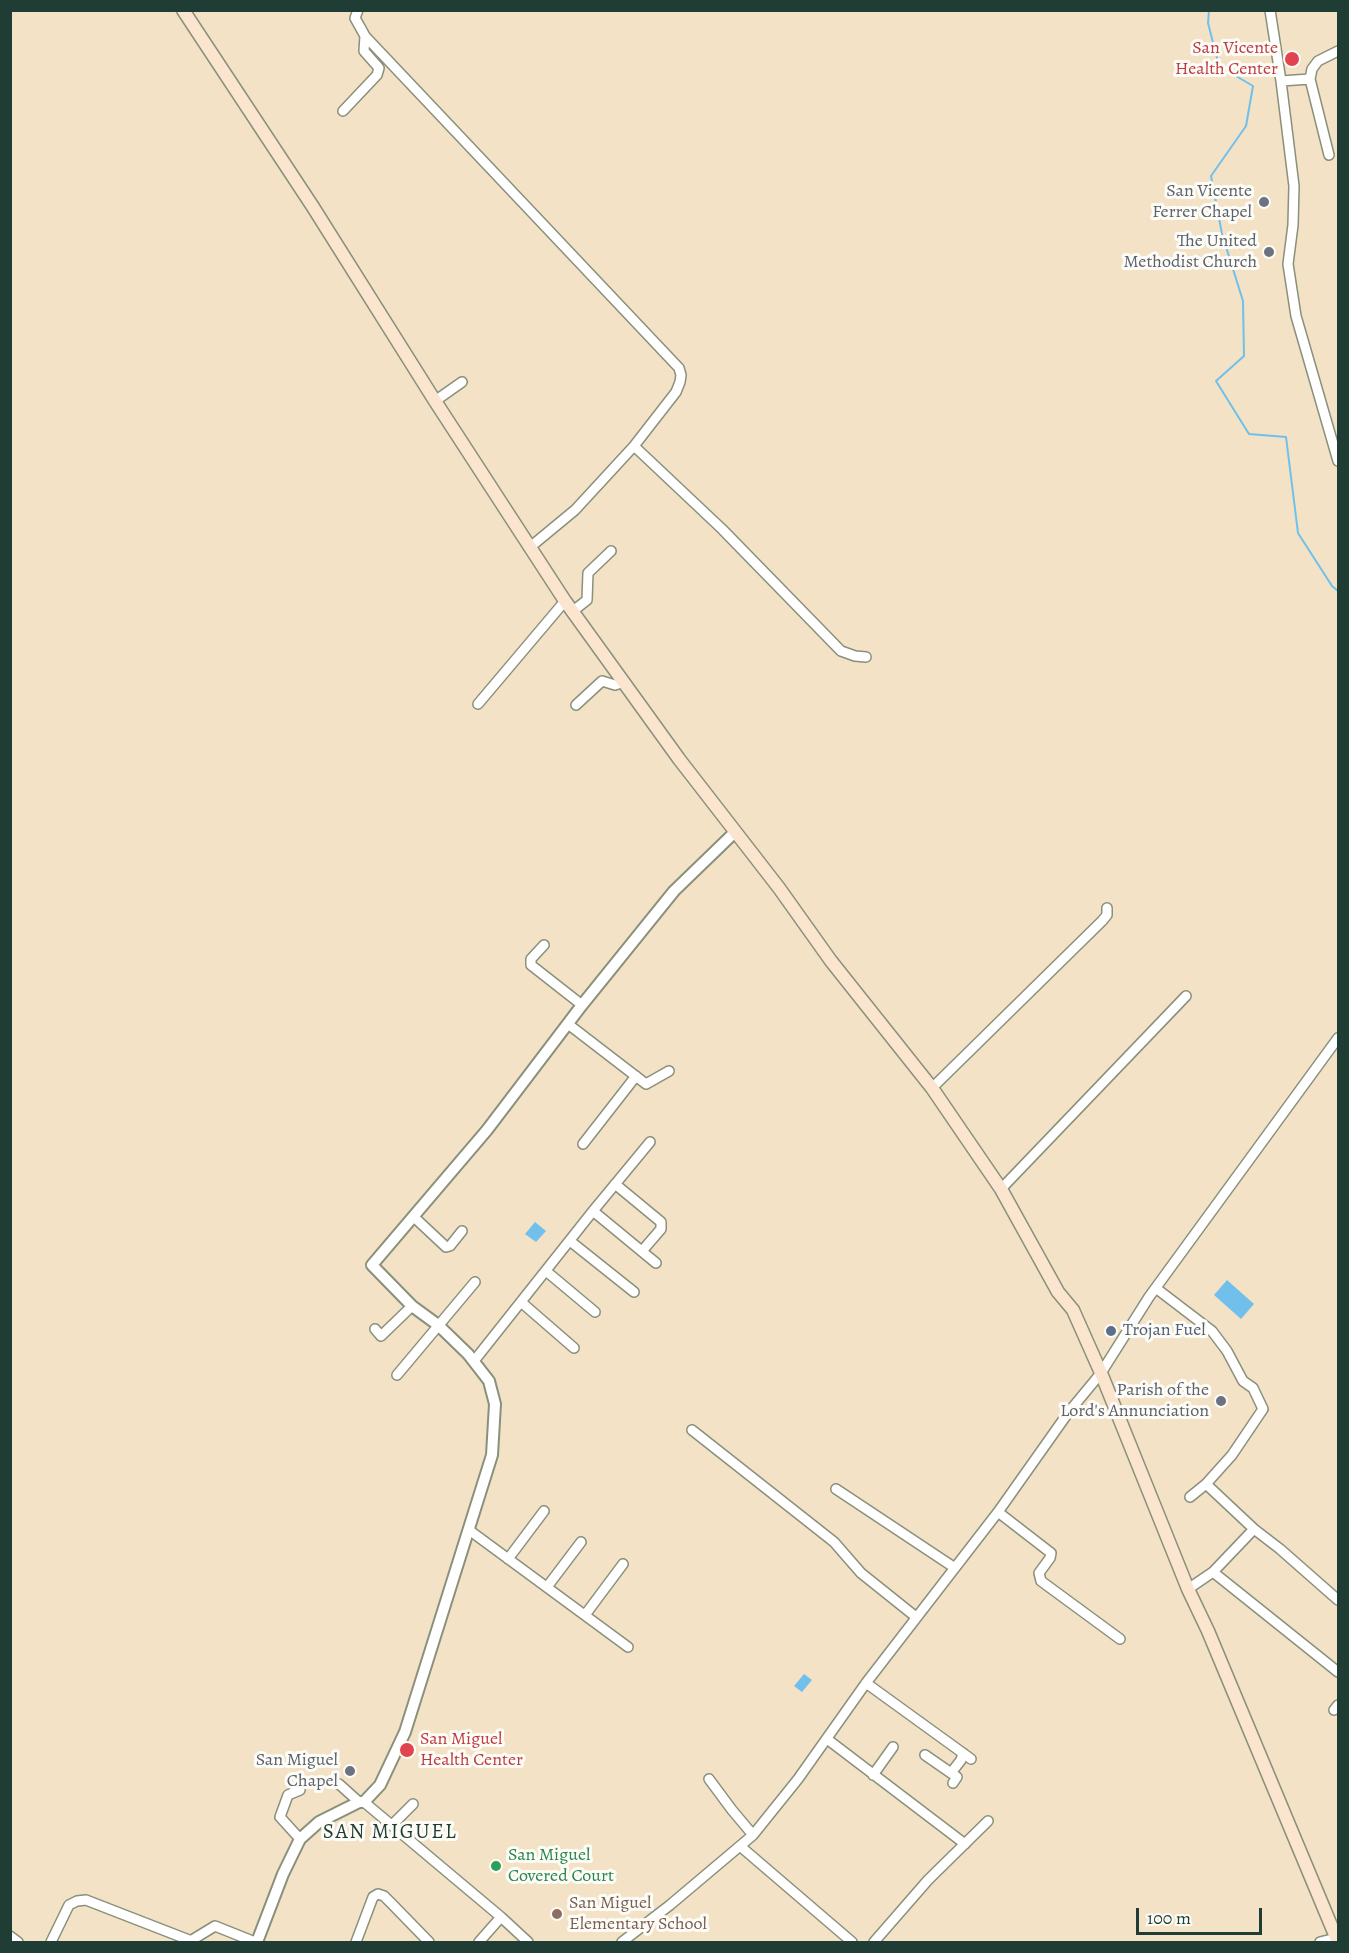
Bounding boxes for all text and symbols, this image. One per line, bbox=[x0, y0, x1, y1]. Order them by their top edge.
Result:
place label: San Vicente Health Center bbox=[1175, 38, 1278, 80]
marker: San Vicente Health Center bbox=[1283, 50, 1301, 68]
place label: San Vicente Ferrer Chapel bbox=[1152, 181, 1252, 224]
marker: San Vicente Ferrer Chapel bbox=[1257, 195, 1271, 209]
place label: The United Methodist Church bbox=[1123, 231, 1257, 274]
marker: The United Methodist Church bbox=[1262, 245, 1276, 259]
place label: Trojan Fuel bbox=[1123, 1320, 1206, 1342]
marker: Trojan Fuel bbox=[1104, 1324, 1118, 1338]
place label: Parish of the Lord's Annunciation bbox=[1060, 1380, 1209, 1422]
marker: Parish of the Lord's Annunciation bbox=[1214, 1394, 1228, 1408]
place label: San Miguel Health Center bbox=[420, 1729, 523, 1772]
marker: San Miguel Health Center bbox=[398, 1741, 416, 1759]
place label: San Miguel Chapel bbox=[256, 1750, 338, 1792]
marker: San Miguel Chapel bbox=[343, 1764, 357, 1778]
district label: SAN MIGUEL bbox=[323, 1820, 457, 1846]
place label: San Miguel Covered Court bbox=[508, 1845, 614, 1888]
marker: San Miguel Covered Court bbox=[489, 1859, 503, 1873]
place label: San Miguel Elementary School bbox=[569, 1893, 707, 1936]
scale bar bbox=[1139, 1896, 1265, 1934]
text: 100 m bbox=[1147, 1906, 1191, 1930]
marker: San Miguel Elementary School bbox=[550, 1907, 564, 1921]

